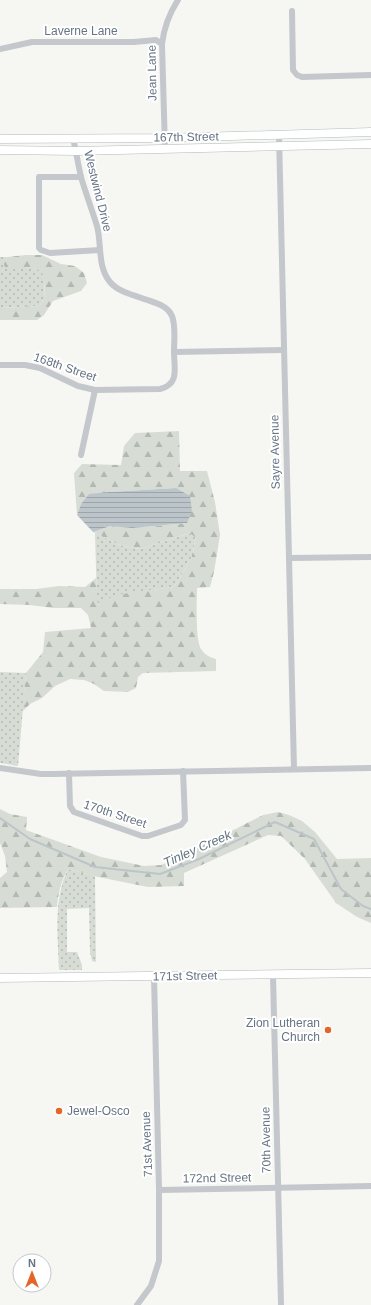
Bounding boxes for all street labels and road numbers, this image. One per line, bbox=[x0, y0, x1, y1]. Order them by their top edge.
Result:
street label: Laverne Lane bbox=[44, 24, 118, 38]
street label: Jean Lane bbox=[145, 45, 159, 101]
street label: 167th Street bbox=[153, 129, 219, 145]
street label: Westwind Drive bbox=[81, 149, 115, 233]
street label: 168th Street bbox=[32, 350, 99, 384]
street label: Sayre Avenue bbox=[267, 414, 283, 489]
street label: 170th Street bbox=[82, 797, 149, 831]
street label: 171st Street bbox=[153, 968, 218, 984]
street label: 70th Avenue bbox=[258, 1106, 274, 1173]
street label: 71st Avenue bbox=[139, 1111, 155, 1177]
street label: 172nd Street bbox=[183, 1170, 252, 1186]

